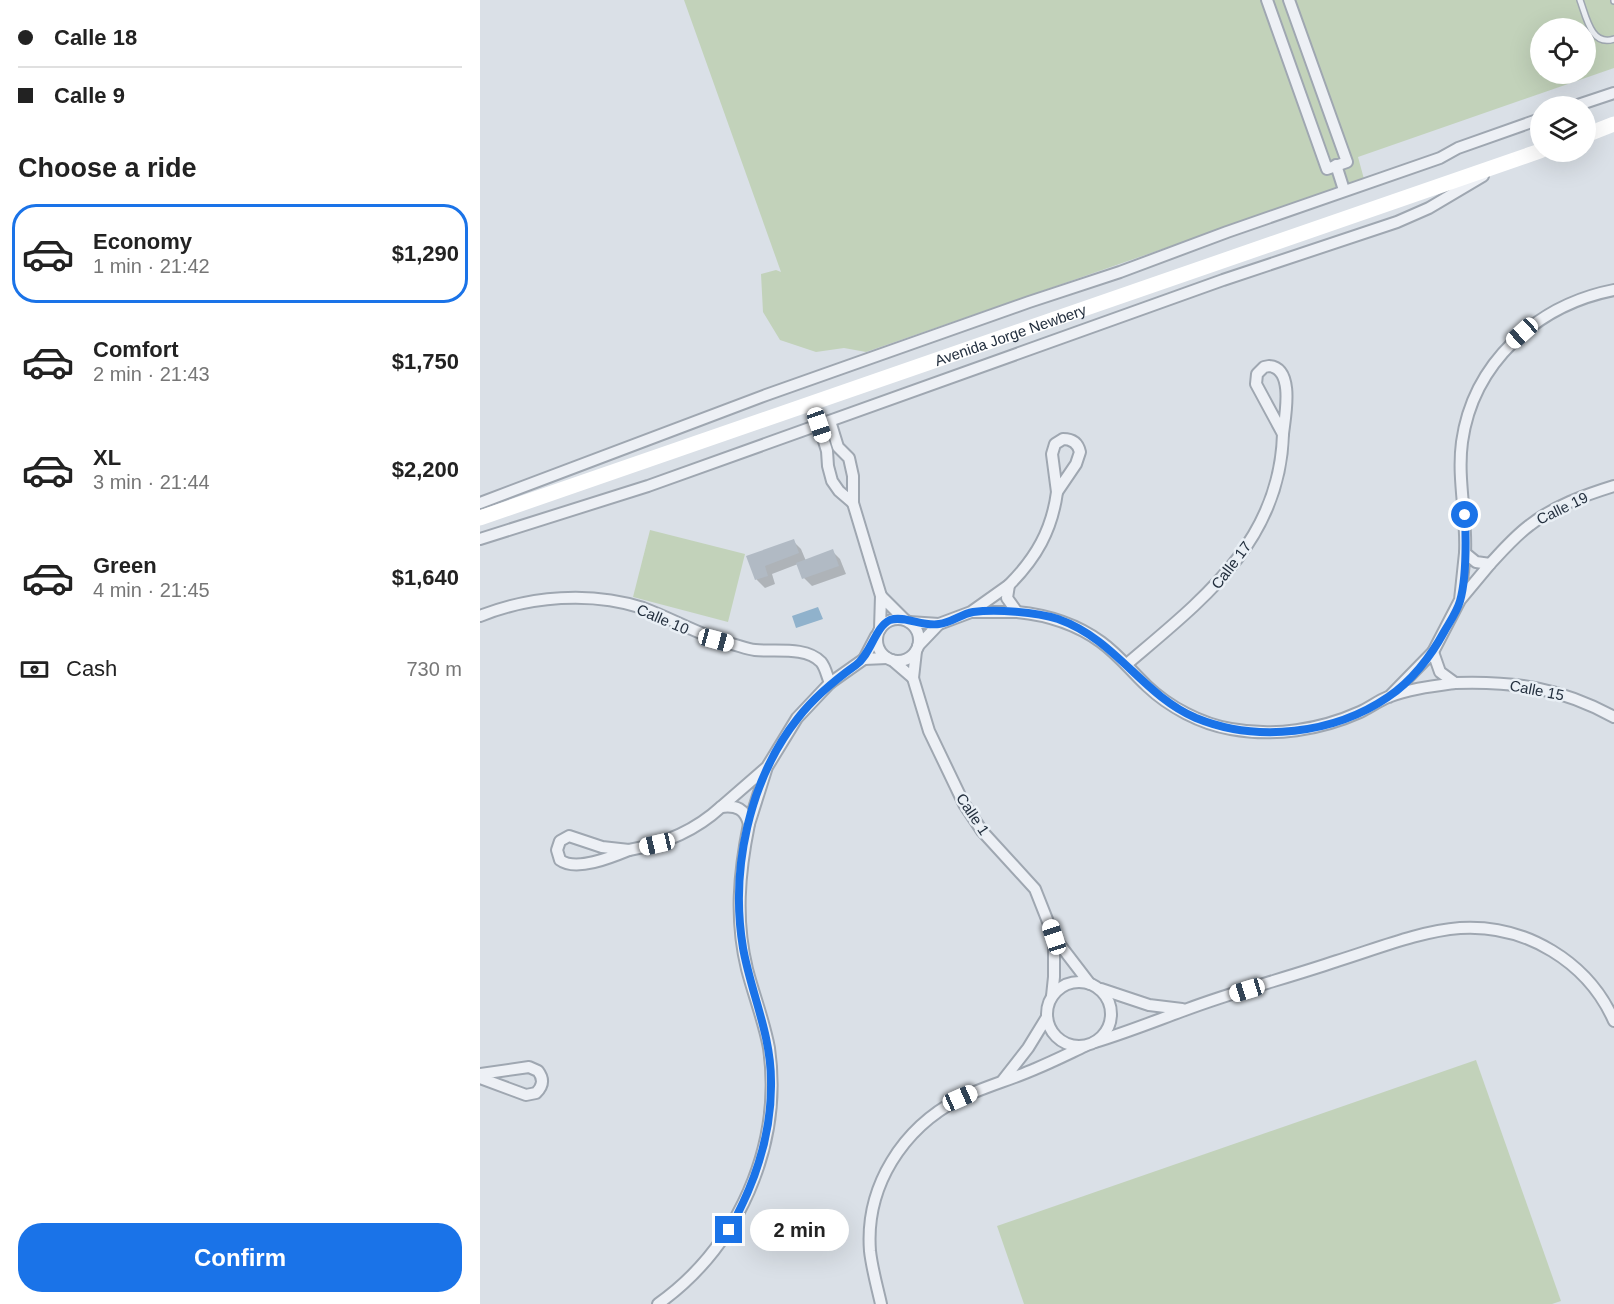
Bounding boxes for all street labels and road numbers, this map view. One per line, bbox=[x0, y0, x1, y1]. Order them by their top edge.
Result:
street label: Avenida Jorge Newbery bbox=[932, 300, 1089, 369]
street label: Calle 19 bbox=[1534, 488, 1590, 528]
street label: Calle 17 bbox=[1208, 538, 1254, 592]
street label: Calle 10 bbox=[634, 600, 692, 638]
street label: Calle 15 bbox=[1508, 676, 1566, 704]
street label: Calle 1 bbox=[953, 790, 993, 838]

